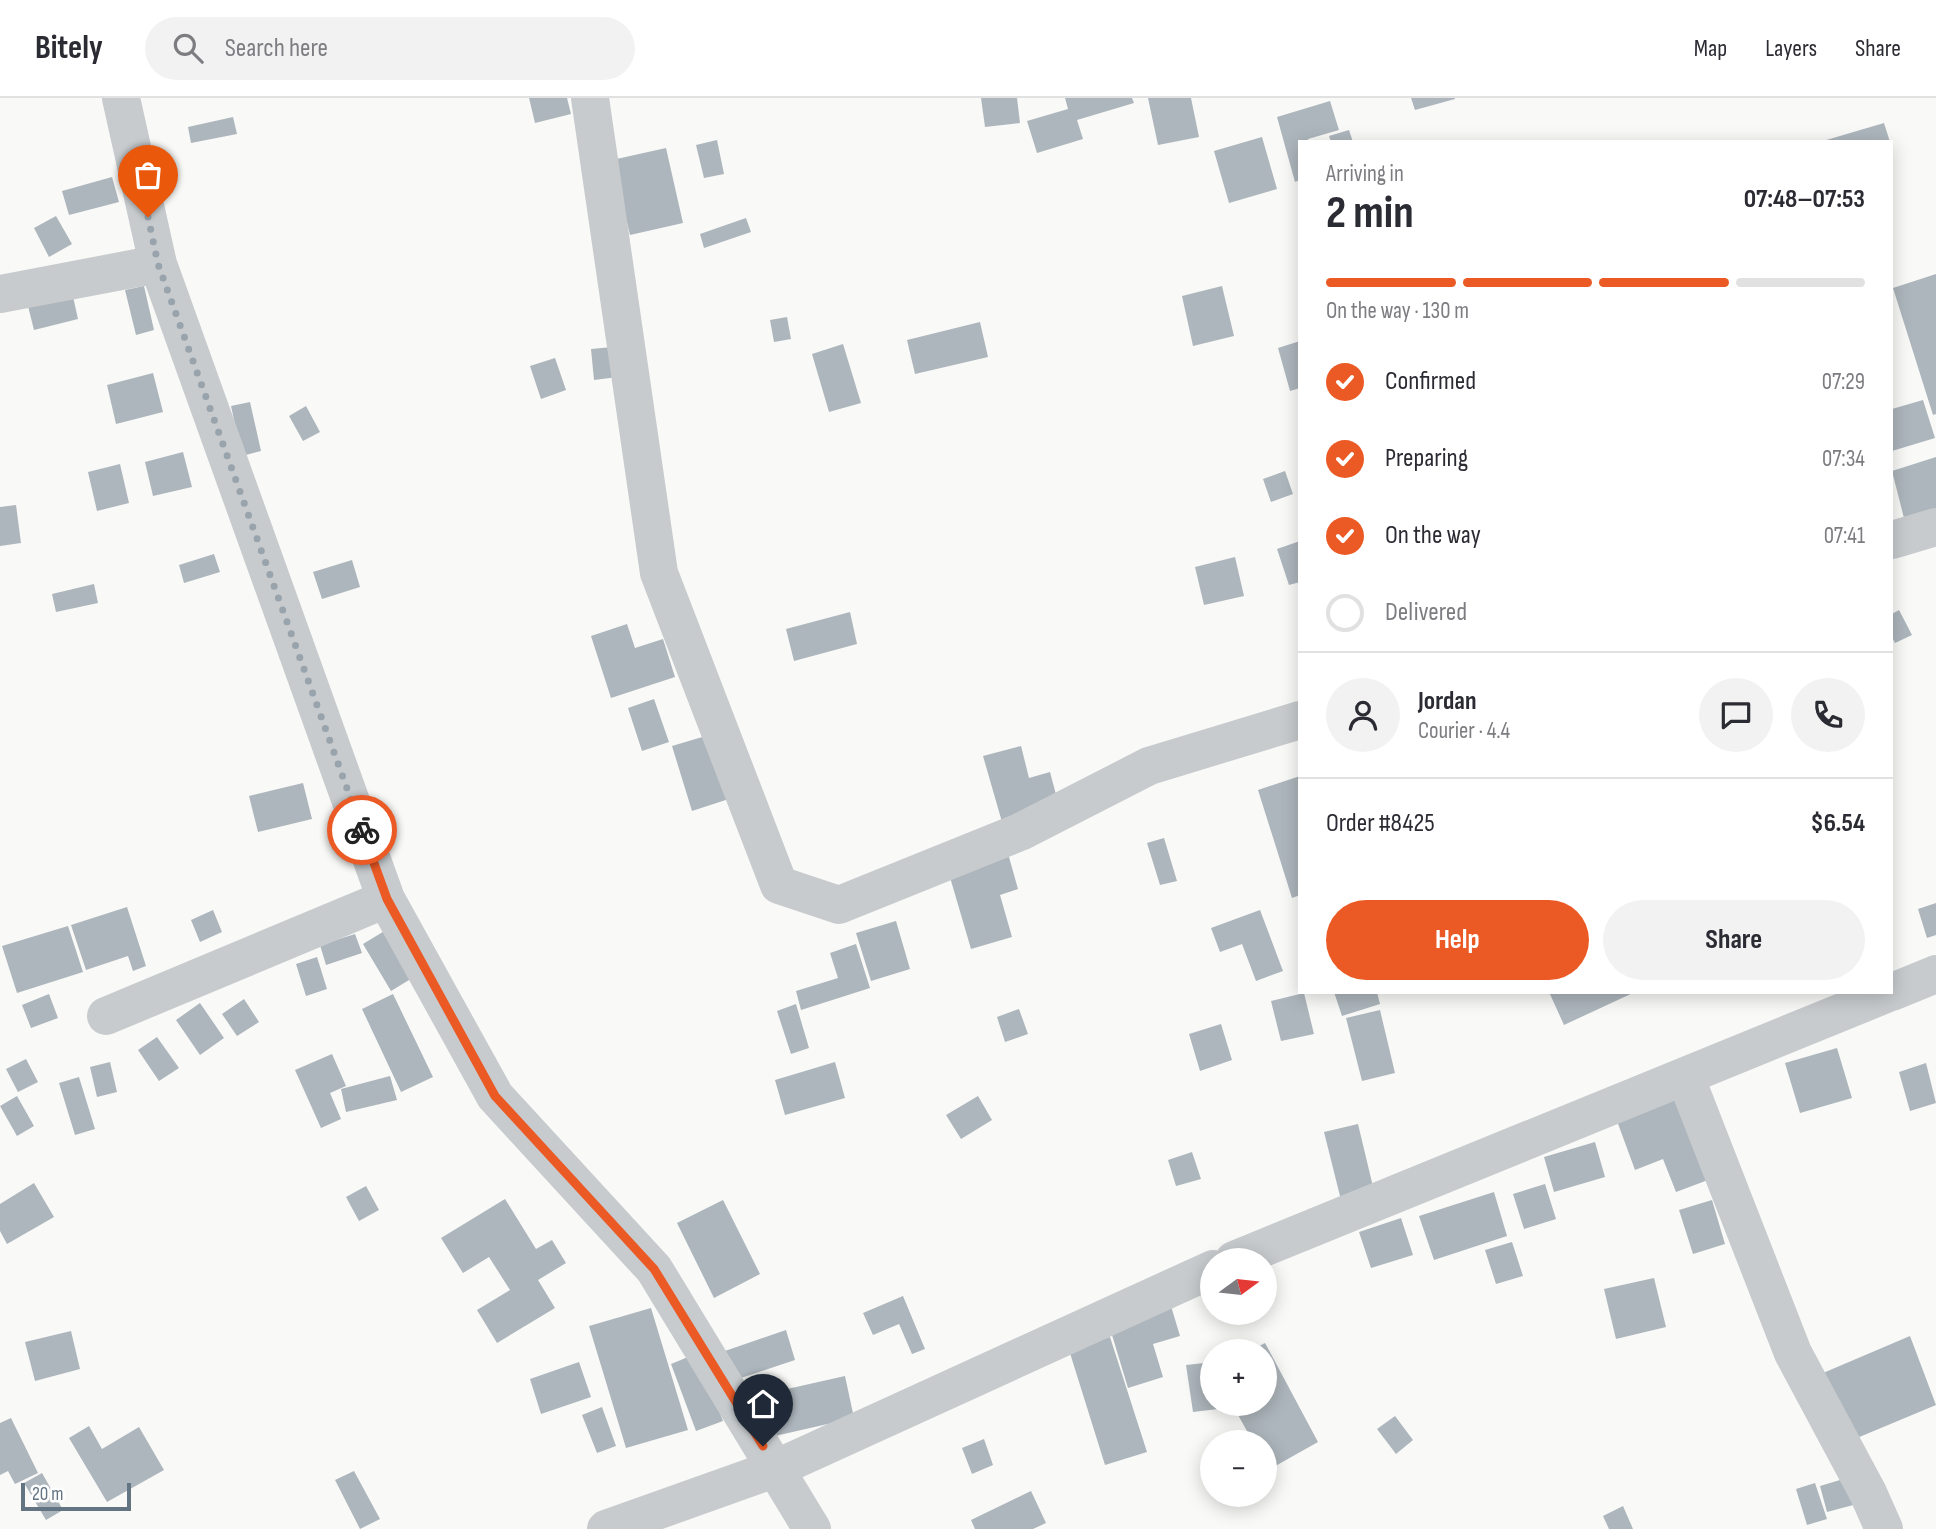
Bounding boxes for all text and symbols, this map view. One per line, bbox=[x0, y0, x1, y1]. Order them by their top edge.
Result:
search box bbox=[145, 17, 635, 80]
text: Bitely bbox=[35, 28, 103, 68]
icon: search bbox=[169, 29, 207, 67]
text: Search here bbox=[225, 33, 328, 64]
text: Map bbox=[1694, 34, 1727, 63]
text: Layers bbox=[1765, 34, 1817, 63]
text: Share bbox=[1855, 34, 1901, 63]
pin bbox=[118, 145, 178, 217]
icon: bag bbox=[129, 156, 167, 194]
text: Arriving in bbox=[1326, 160, 1404, 188]
text: 07:48–07:53 bbox=[1744, 184, 1865, 215]
text: 2 min bbox=[1326, 186, 1414, 241]
text: On the way · 130 m bbox=[1326, 297, 1469, 325]
icon: check bbox=[1326, 363, 1364, 401]
text: Confirmed bbox=[1385, 366, 1476, 397]
text: 07:29 bbox=[1822, 368, 1865, 396]
icon: check bbox=[1326, 440, 1364, 478]
text: Preparing bbox=[1385, 443, 1468, 474]
text: 07:34 bbox=[1822, 445, 1865, 473]
icon: check bbox=[1326, 517, 1364, 555]
text: On the way bbox=[1385, 520, 1481, 551]
text: 07:41 bbox=[1824, 522, 1865, 550]
text: Delivered bbox=[1385, 597, 1467, 628]
button: person bbox=[1326, 678, 1400, 752]
button: chat bbox=[1699, 678, 1773, 752]
button: phone bbox=[1791, 678, 1865, 752]
text: Jordan bbox=[1418, 686, 1476, 717]
text: Courier · 4.4 bbox=[1418, 717, 1510, 745]
courier bbox=[327, 795, 397, 865]
text: Order #8425 bbox=[1326, 808, 1435, 839]
text: $6.54 bbox=[1810, 808, 1865, 839]
icon: bike bbox=[343, 811, 381, 849]
button: Help bbox=[1326, 900, 1589, 980]
button: Share bbox=[1603, 900, 1865, 980]
north arrow bbox=[1200, 1248, 1278, 1325]
map controls bbox=[1200, 1248, 1277, 1507]
button: + bbox=[1200, 1339, 1277, 1416]
pin bbox=[733, 1374, 793, 1446]
icon: home bbox=[744, 1385, 782, 1423]
button: − bbox=[1200, 1430, 1277, 1507]
scale bar bbox=[21, 1480, 131, 1512]
text: 20 m bbox=[32, 1483, 64, 1506]

